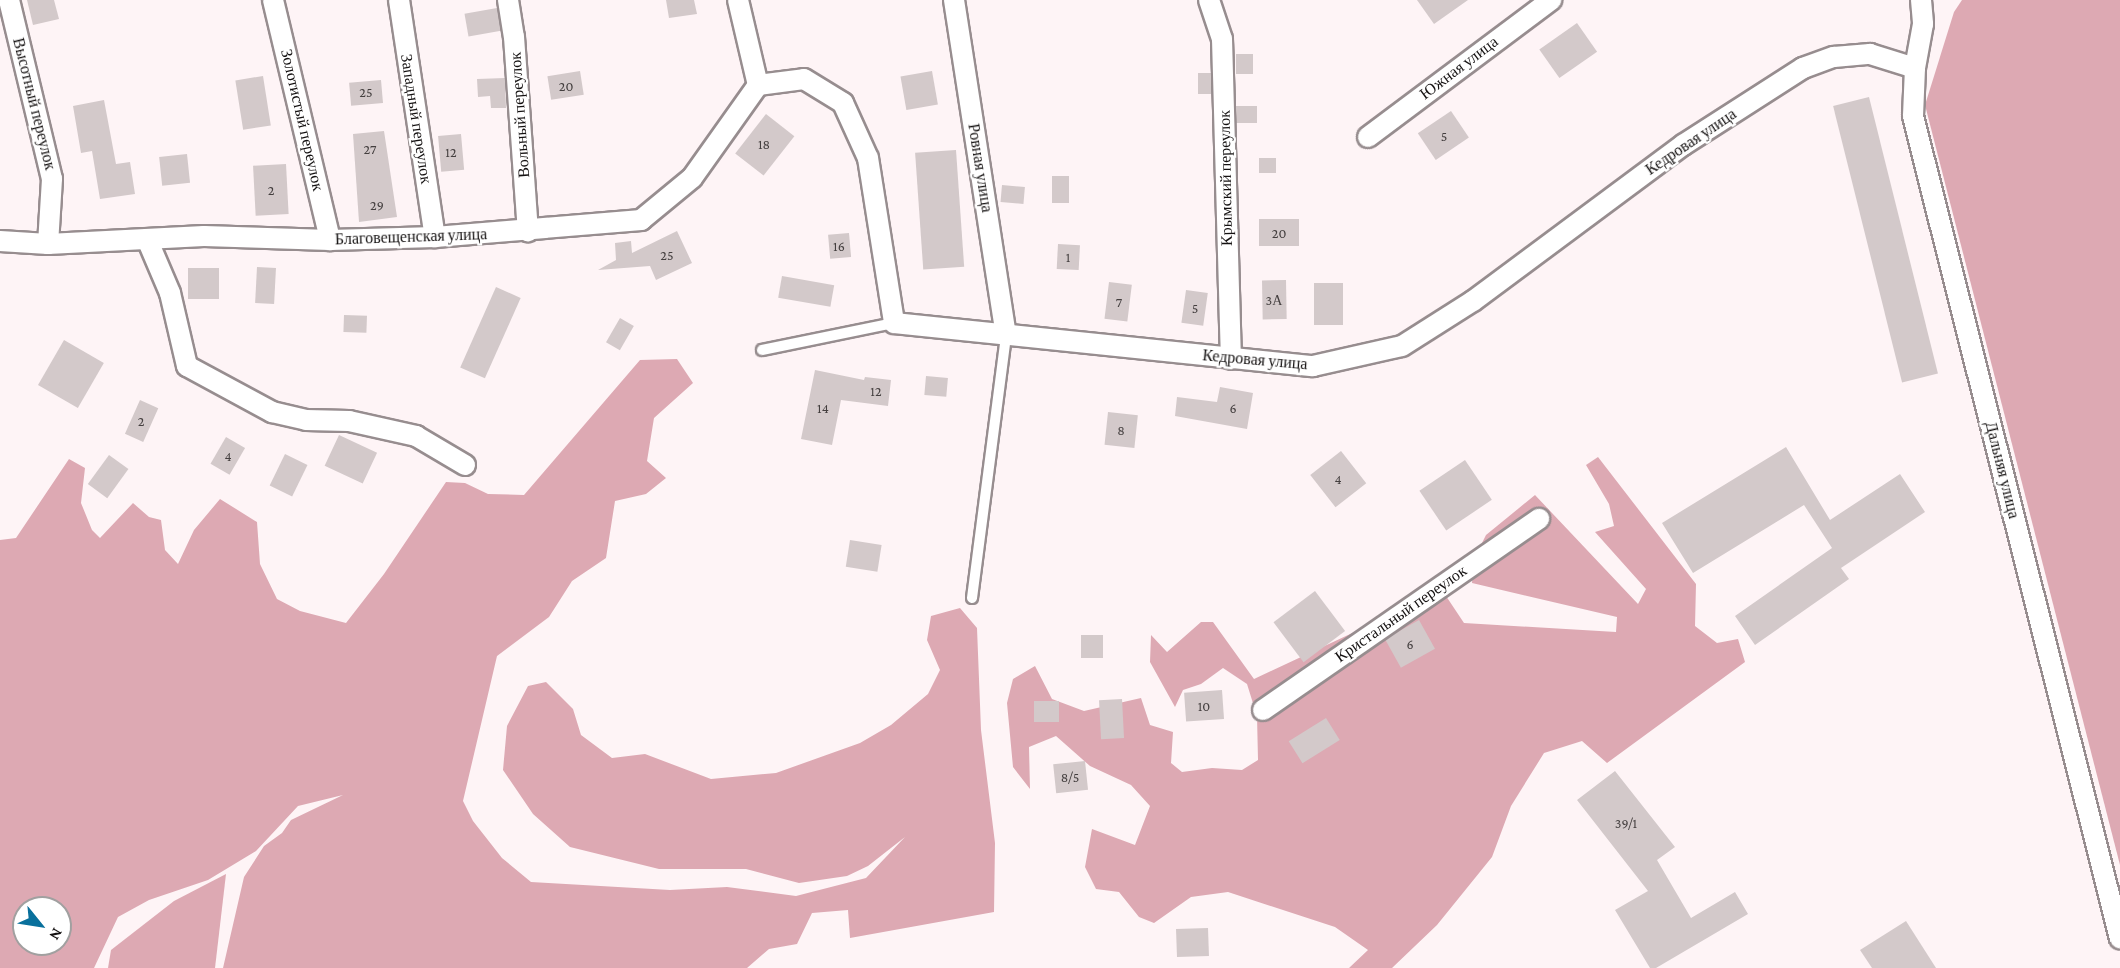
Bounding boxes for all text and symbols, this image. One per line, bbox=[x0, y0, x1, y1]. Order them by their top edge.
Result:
street label: Южная улица bbox=[1416, 32, 1502, 104]
street label: Высотный переулок bbox=[8, 36, 60, 172]
street label: Золотистый переулок bbox=[276, 47, 328, 193]
street label: Вольный переулок bbox=[506, 51, 534, 179]
street label: Западный переулок bbox=[396, 53, 436, 185]
house number: 20 bbox=[559, 78, 573, 94]
house number: 25 bbox=[359, 84, 373, 100]
street label: Кедровая улица bbox=[1642, 105, 1740, 179]
street label: Крымский переулок bbox=[1215, 110, 1237, 246]
street label: Ровная улица bbox=[964, 122, 996, 214]
house number: 5 bbox=[1441, 128, 1447, 144]
house number: 18 bbox=[758, 136, 770, 152]
house number: 27 bbox=[364, 141, 376, 157]
house number: 12 bbox=[445, 144, 457, 160]
house number: 2 bbox=[268, 182, 274, 198]
house number: 29 bbox=[370, 197, 384, 213]
street label: Благовещенская улица bbox=[335, 225, 487, 249]
house number: 20 bbox=[1272, 225, 1286, 241]
house number: 16 bbox=[833, 238, 845, 254]
house number: 25 bbox=[660, 247, 674, 263]
house number: 1 bbox=[1066, 249, 1070, 265]
house number: 3А bbox=[1266, 292, 1282, 308]
house number: 7 bbox=[1116, 294, 1122, 310]
house number: 5 bbox=[1192, 300, 1198, 316]
street label: Кедровая улица bbox=[1202, 346, 1308, 374]
house number: 12 bbox=[870, 383, 882, 399]
house number: 14 bbox=[817, 400, 829, 416]
house number: 6 bbox=[1229, 400, 1237, 416]
house number: 2 bbox=[138, 413, 144, 429]
street label: Дальняя улица bbox=[1981, 420, 2023, 520]
house number: 8 bbox=[1117, 422, 1125, 438]
house number: 4 bbox=[224, 448, 232, 464]
house number: 4 bbox=[1334, 471, 1342, 487]
street label: Кристальный переулок bbox=[1331, 561, 1471, 667]
house number: 6 bbox=[1406, 636, 1414, 652]
house number: 10 bbox=[1198, 698, 1210, 714]
house number: 8/5 bbox=[1061, 769, 1079, 785]
house number: 39/1 bbox=[1615, 815, 1637, 831]
north arrow bbox=[12, 896, 72, 956]
text: N bbox=[46, 925, 66, 943]

